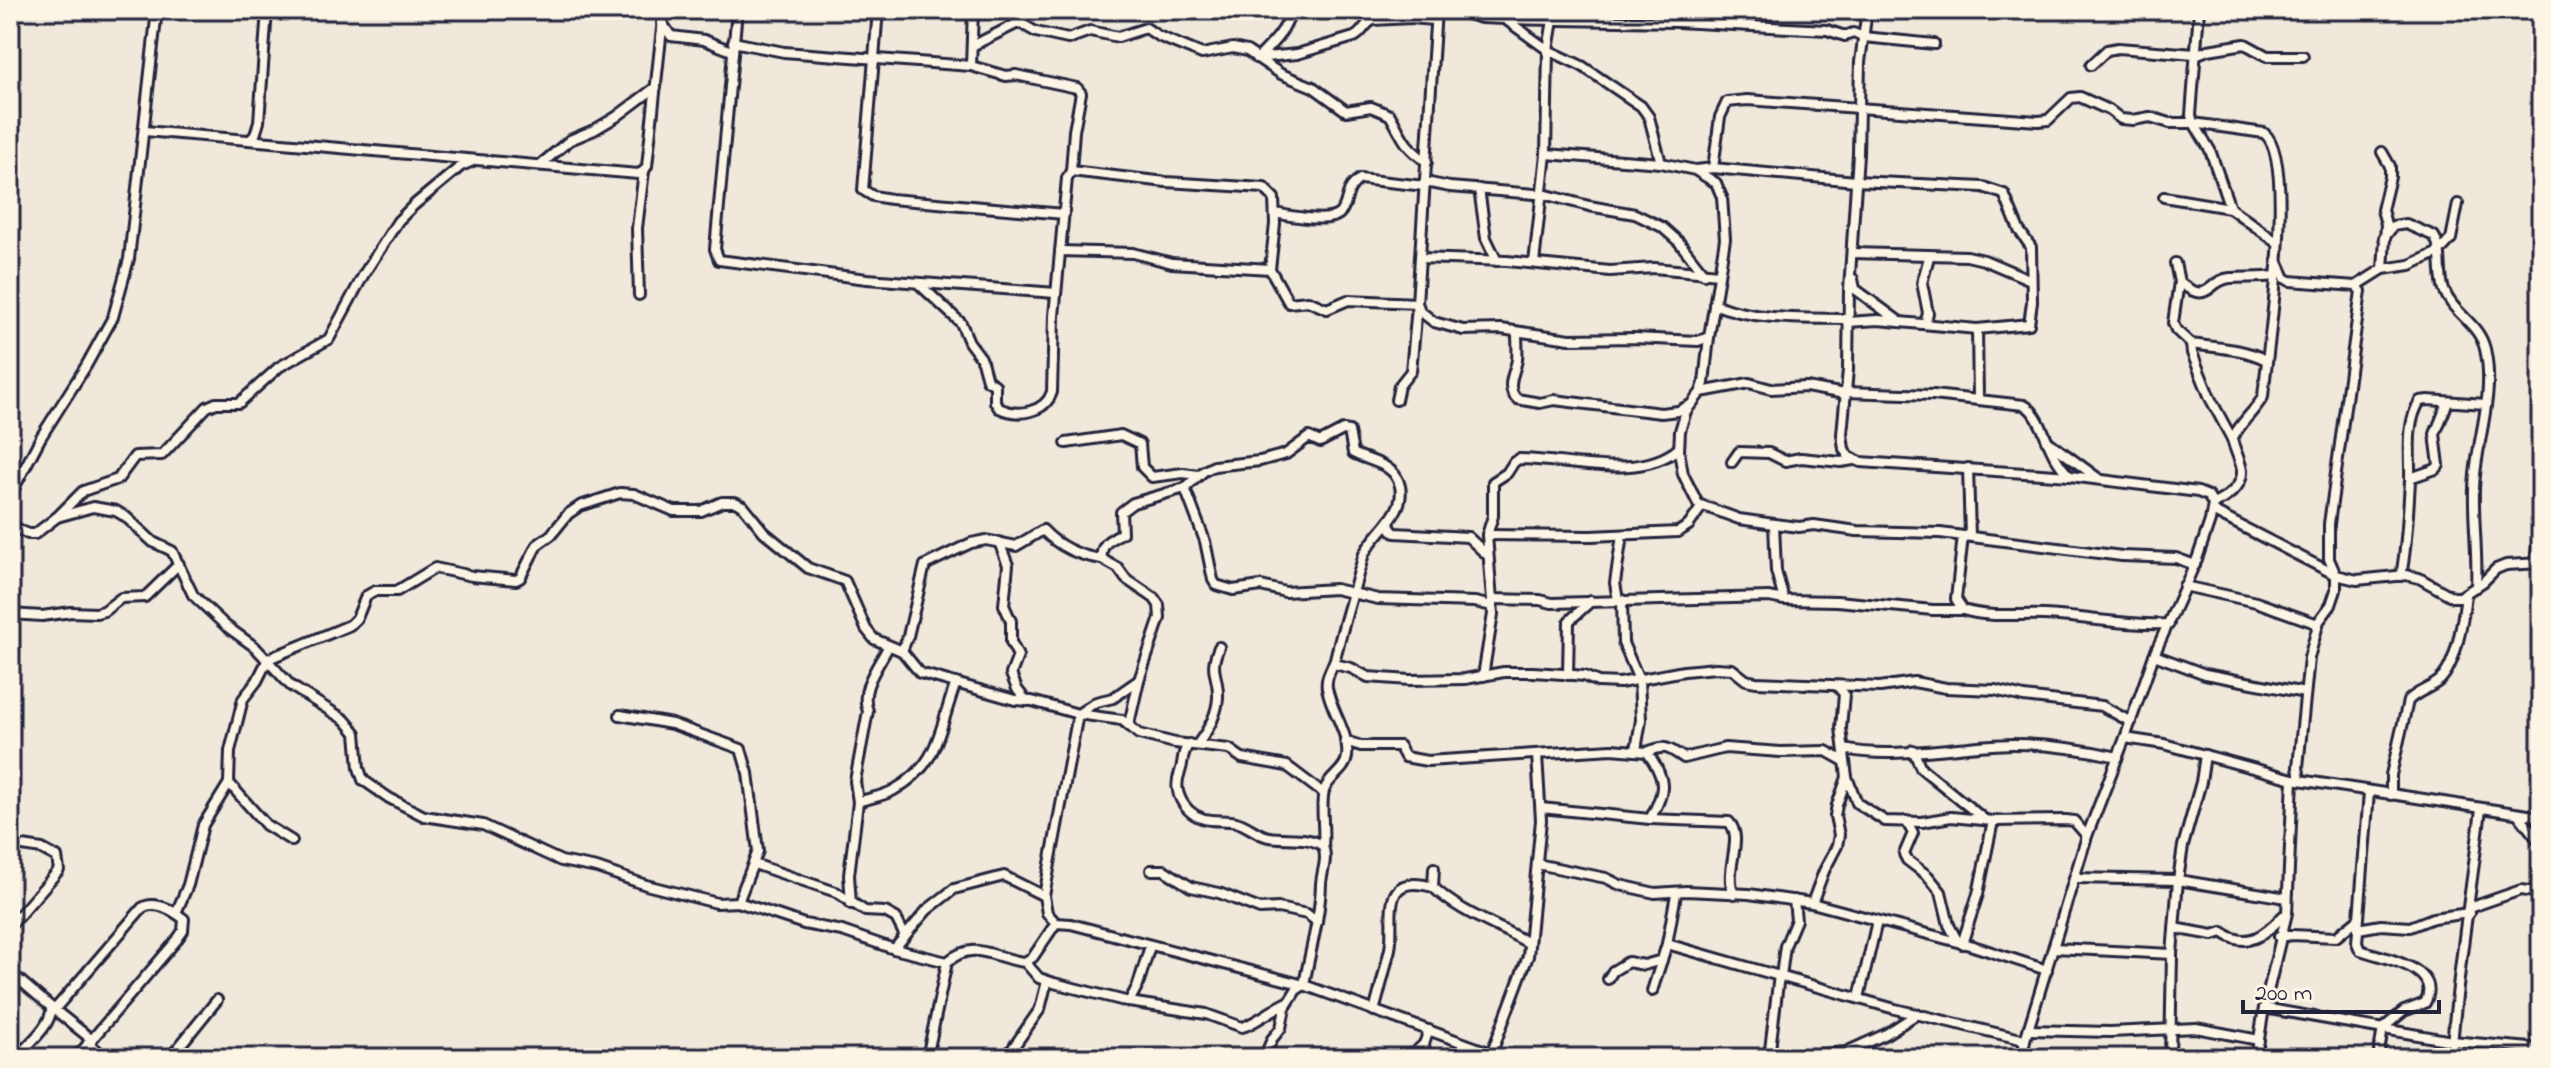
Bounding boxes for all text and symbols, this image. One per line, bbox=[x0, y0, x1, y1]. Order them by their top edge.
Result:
scale bar bbox=[2243, 964, 2439, 1014]
text: 200 m bbox=[2255, 977, 2312, 1012]

